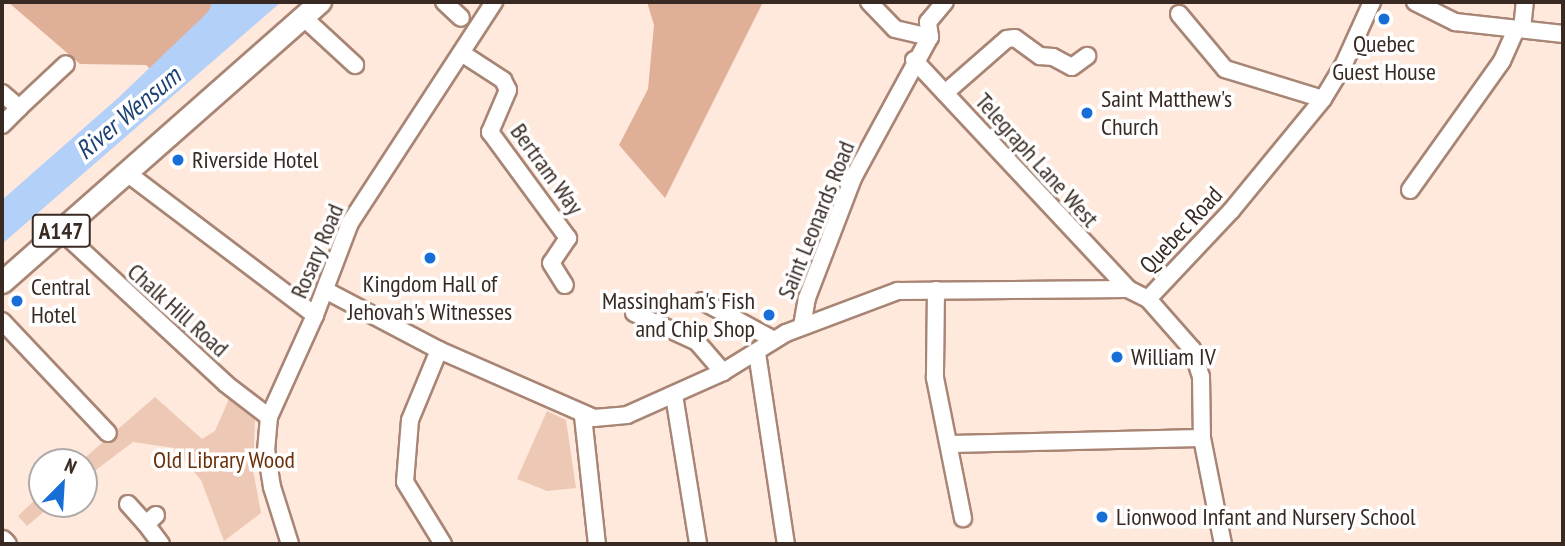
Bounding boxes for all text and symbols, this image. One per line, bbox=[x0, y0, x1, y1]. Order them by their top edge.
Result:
marker: Quebec Guest House bbox=[1376, 11, 1392, 27]
place label: Quebec Guest House bbox=[1332, 30, 1436, 86]
water label: River Wensum bbox=[69, 60, 187, 166]
place label: Saint Matthew's Church bbox=[1101, 85, 1232, 141]
street label: Telegraph Lane West bbox=[969, 87, 1105, 233]
marker: Saint Matthew's Church bbox=[1079, 105, 1095, 121]
street label: Bertram Way bbox=[504, 118, 590, 220]
street label: Saint Leonards Road bbox=[771, 137, 861, 303]
place label: Riverside Hotel bbox=[192, 146, 318, 174]
marker: Riverside Hotel bbox=[170, 152, 186, 168]
street label: Quebec Road bbox=[1134, 181, 1228, 279]
street label: Rosary Road bbox=[284, 199, 350, 303]
road number: A147 bbox=[31, 212, 91, 250]
marker: Kingdom Hall of Jehovah's Witnesses bbox=[422, 250, 438, 266]
street label: Chalk Hill Road bbox=[121, 257, 235, 363]
place label: Kingdom Hall of Jehovah's Witnesses bbox=[348, 270, 512, 326]
place label: Central Hotel bbox=[31, 273, 90, 329]
place label: Massingham's Fish and Chip Shop bbox=[602, 287, 755, 343]
marker: Central Hotel bbox=[9, 293, 25, 309]
marker: Massingham's Fish and Chip Shop bbox=[761, 307, 777, 323]
place label: William IV bbox=[1131, 343, 1216, 371]
marker: William IV bbox=[1109, 349, 1125, 365]
park label: Old Library Wood bbox=[152, 446, 296, 474]
north arrow bbox=[28, 448, 98, 518]
text: N bbox=[61, 453, 80, 479]
place label: Lionwood Infant and Nursery School bbox=[1116, 503, 1416, 531]
marker: Lionwood Infant and Nursery School bbox=[1094, 509, 1110, 525]

